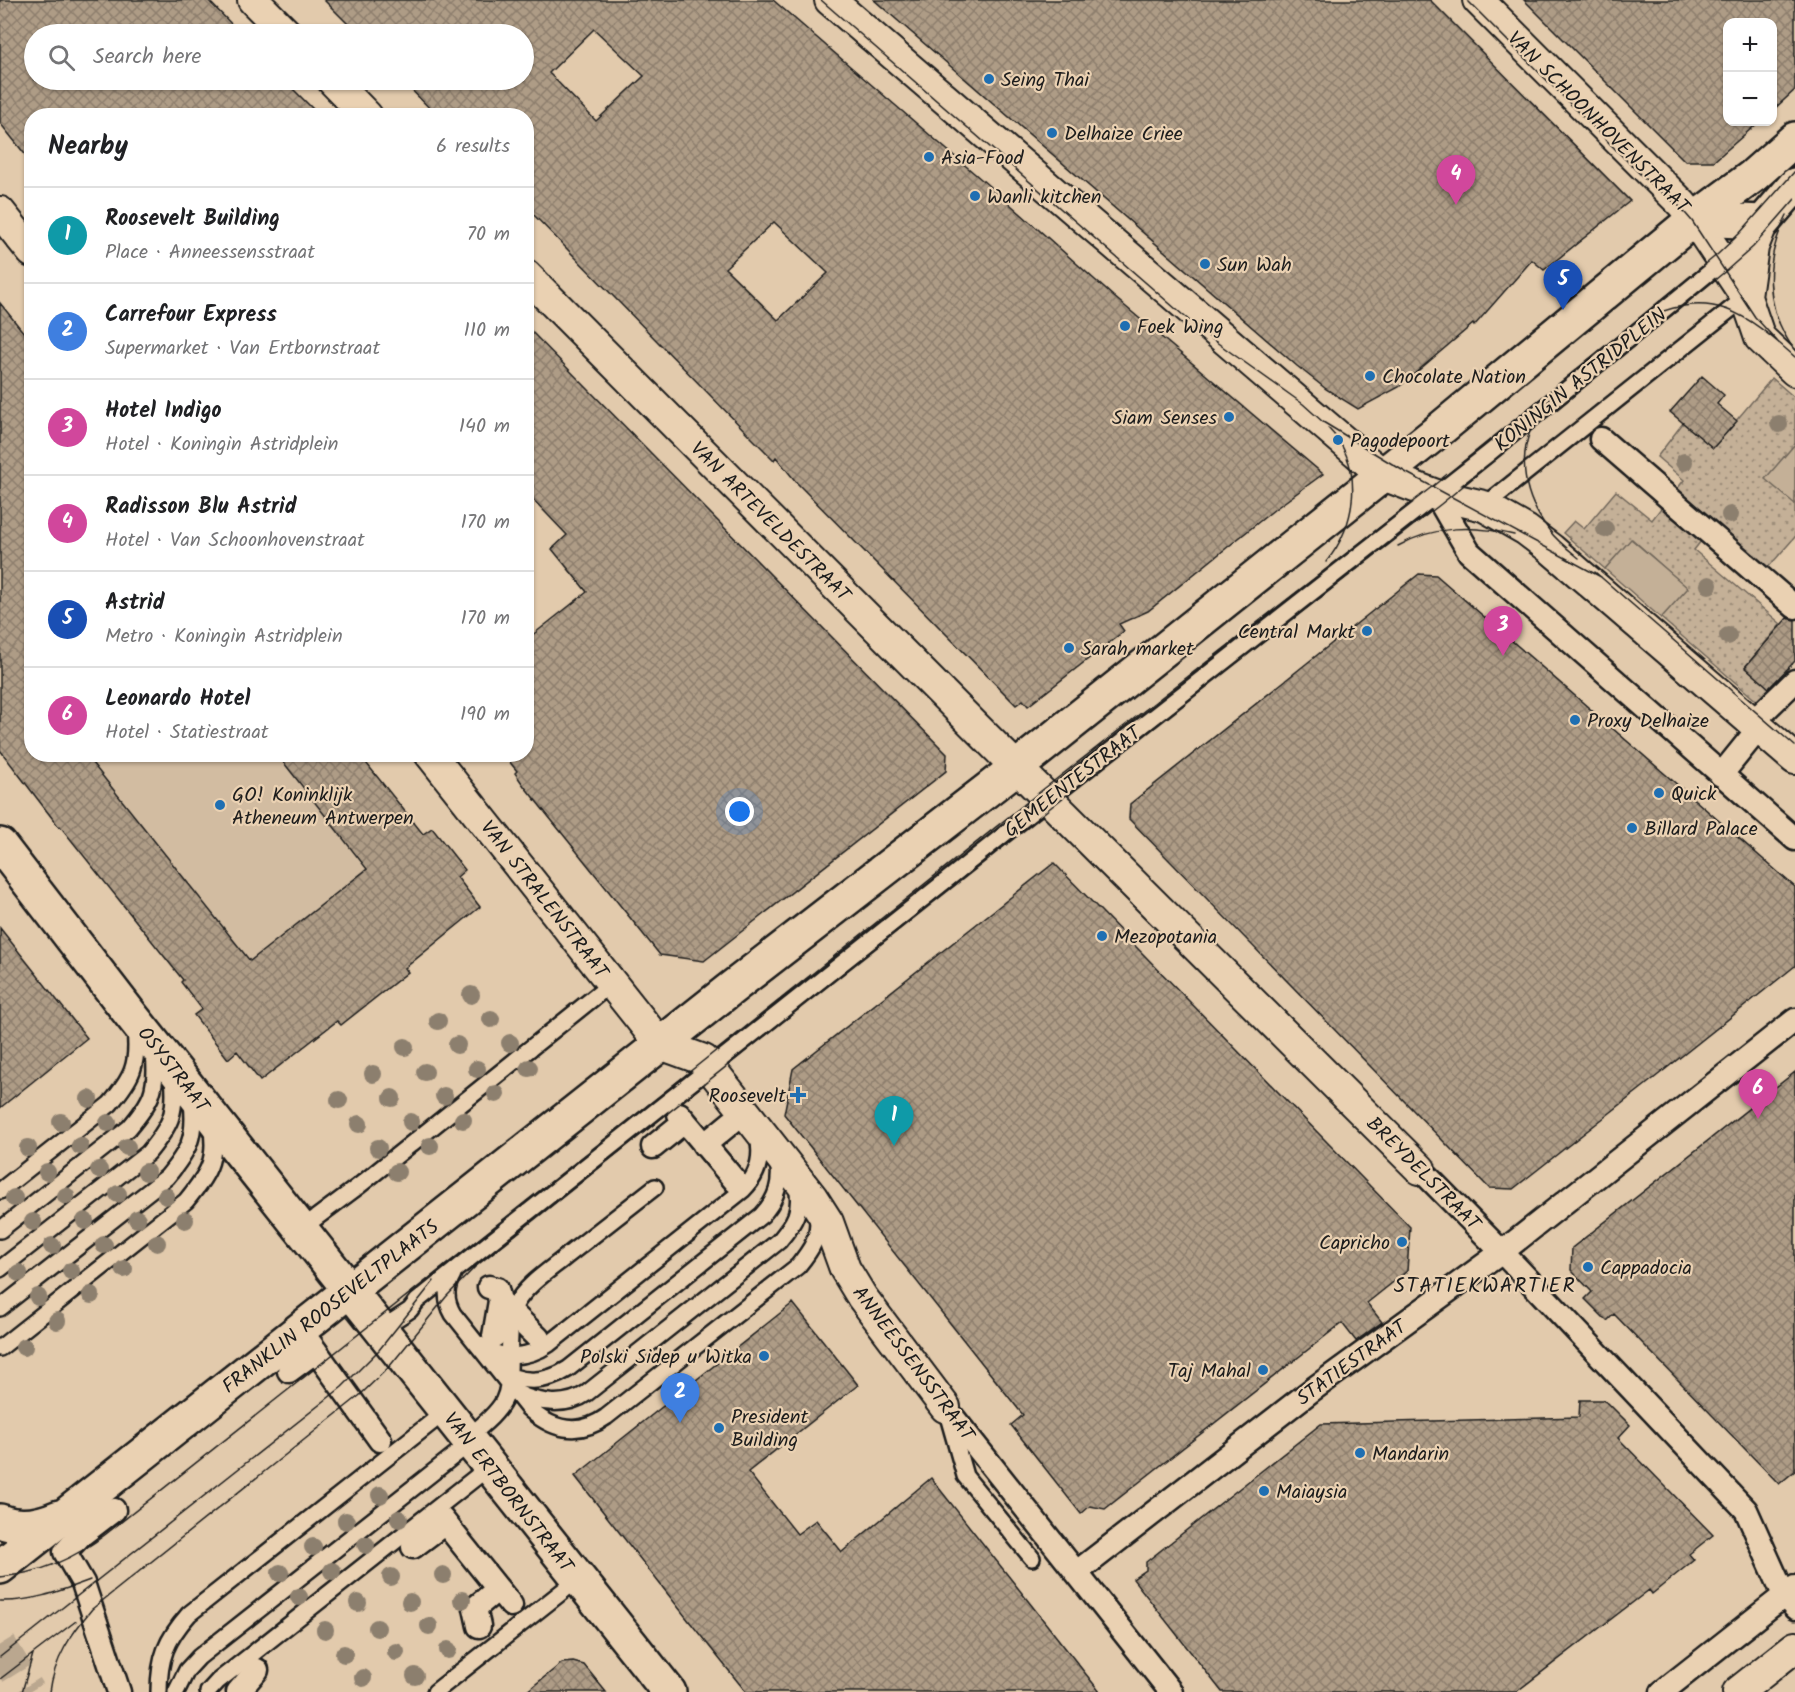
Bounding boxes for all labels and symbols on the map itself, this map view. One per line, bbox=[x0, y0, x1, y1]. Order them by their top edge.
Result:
street label: VAN SCHOONHOVENSTRAAT bbox=[1499, 24, 1698, 224]
place label: Seing Thai bbox=[1001, 65, 1090, 97]
marker: Seing Thai bbox=[982, 72, 996, 86]
place label: Delhaize Criee bbox=[1064, 119, 1183, 151]
marker: Delhaize Criee bbox=[1045, 126, 1059, 140]
place label: Asia-Food bbox=[941, 143, 1025, 175]
marker: Asia-Food bbox=[922, 150, 936, 164]
pin: 4 bbox=[1436, 156, 1476, 205]
place label: Wanli kitchen bbox=[987, 182, 1102, 214]
marker: Wanli kitchen bbox=[968, 189, 982, 203]
place label: Sun Wah bbox=[1217, 250, 1292, 282]
marker: Sun Wah bbox=[1198, 257, 1212, 271]
pin: 5 bbox=[1544, 260, 1582, 310]
street label: KONINGIN ASTRIDPLEIN bbox=[1488, 301, 1675, 461]
place label: Foek Wing bbox=[1137, 312, 1223, 344]
marker: Foek Wing bbox=[1118, 319, 1132, 333]
place label: Chocolate Nation bbox=[1382, 362, 1526, 394]
marker: Chocolate Nation bbox=[1363, 369, 1377, 383]
place label: Siam Senses bbox=[1112, 403, 1217, 435]
marker: Siam Senses bbox=[1222, 410, 1236, 424]
place label: Pagodepoort bbox=[1350, 426, 1450, 458]
marker: Pagodepoort bbox=[1331, 433, 1345, 447]
street label: VAN ARTEVELDESTRAAT bbox=[682, 435, 859, 612]
pin: 3 bbox=[1484, 606, 1522, 656]
place label: Central Markt bbox=[1238, 617, 1355, 649]
marker: Central Markt bbox=[1360, 624, 1374, 638]
place label: Sarah market bbox=[1081, 634, 1194, 666]
marker: Sarah market bbox=[1062, 641, 1076, 655]
place label: Proxy Delhaize bbox=[1587, 706, 1709, 738]
marker: Proxy Delhaize bbox=[1568, 713, 1582, 727]
street label: GEMEENTESTRAAT bbox=[998, 717, 1151, 847]
place label: Quick bbox=[1671, 779, 1717, 811]
place label: GO! Koninklijk Atheneum Antwerpen bbox=[232, 780, 414, 835]
marker: Quick bbox=[1652, 786, 1666, 800]
your location bbox=[725, 797, 754, 826]
marker: GO! Koninklijk Atheneum Antwerpen bbox=[213, 798, 227, 812]
street label: VAN STRALENSTRAAT bbox=[471, 814, 617, 988]
place label: Billard Palace bbox=[1644, 814, 1758, 846]
marker: Billard Palace bbox=[1625, 821, 1639, 835]
place label: Mezopotania bbox=[1114, 922, 1217, 954]
marker: Mezopotania bbox=[1095, 929, 1109, 943]
street label: OSYSTRAAT bbox=[128, 1020, 218, 1122]
pin: 6 bbox=[1738, 1070, 1778, 1119]
place label: Roosevelt bbox=[709, 1081, 786, 1113]
marker: Roosevelt bbox=[791, 1088, 805, 1102]
pin: 1 bbox=[874, 1096, 914, 1146]
street label: BREYDELSTRAAT bbox=[1358, 1110, 1489, 1241]
street label: FRANKLIN ROOSEVELTPLAATS bbox=[216, 1212, 447, 1403]
place label: Capricho bbox=[1319, 1228, 1390, 1260]
marker: Capricho bbox=[1395, 1235, 1409, 1249]
place label: Cappadocia bbox=[1600, 1253, 1692, 1285]
marker: Cappadocia bbox=[1581, 1260, 1595, 1274]
district label: STATIEKWARTIER bbox=[1394, 1270, 1576, 1303]
street label: ANNEESSENSSTRAAT bbox=[843, 1280, 983, 1451]
street label: STATIESTRAAT bbox=[1290, 1311, 1416, 1415]
place label: Polski Sidep u Witka bbox=[580, 1342, 752, 1374]
marker: Polski Sidep u Witka bbox=[757, 1349, 771, 1363]
place label: Taj Mahal bbox=[1168, 1356, 1251, 1388]
marker: Taj Mahal bbox=[1256, 1363, 1270, 1377]
pin: 2 bbox=[660, 1374, 700, 1423]
place label: President Building bbox=[731, 1402, 808, 1457]
street label: VAN ERTBORNSTRAAT bbox=[434, 1406, 582, 1582]
marker: President Building bbox=[712, 1421, 726, 1435]
place label: Mandarin bbox=[1372, 1439, 1449, 1471]
marker: Mandarin bbox=[1353, 1446, 1367, 1460]
place label: Maiaysia bbox=[1276, 1477, 1347, 1509]
marker: Maiaysia bbox=[1257, 1484, 1271, 1498]

